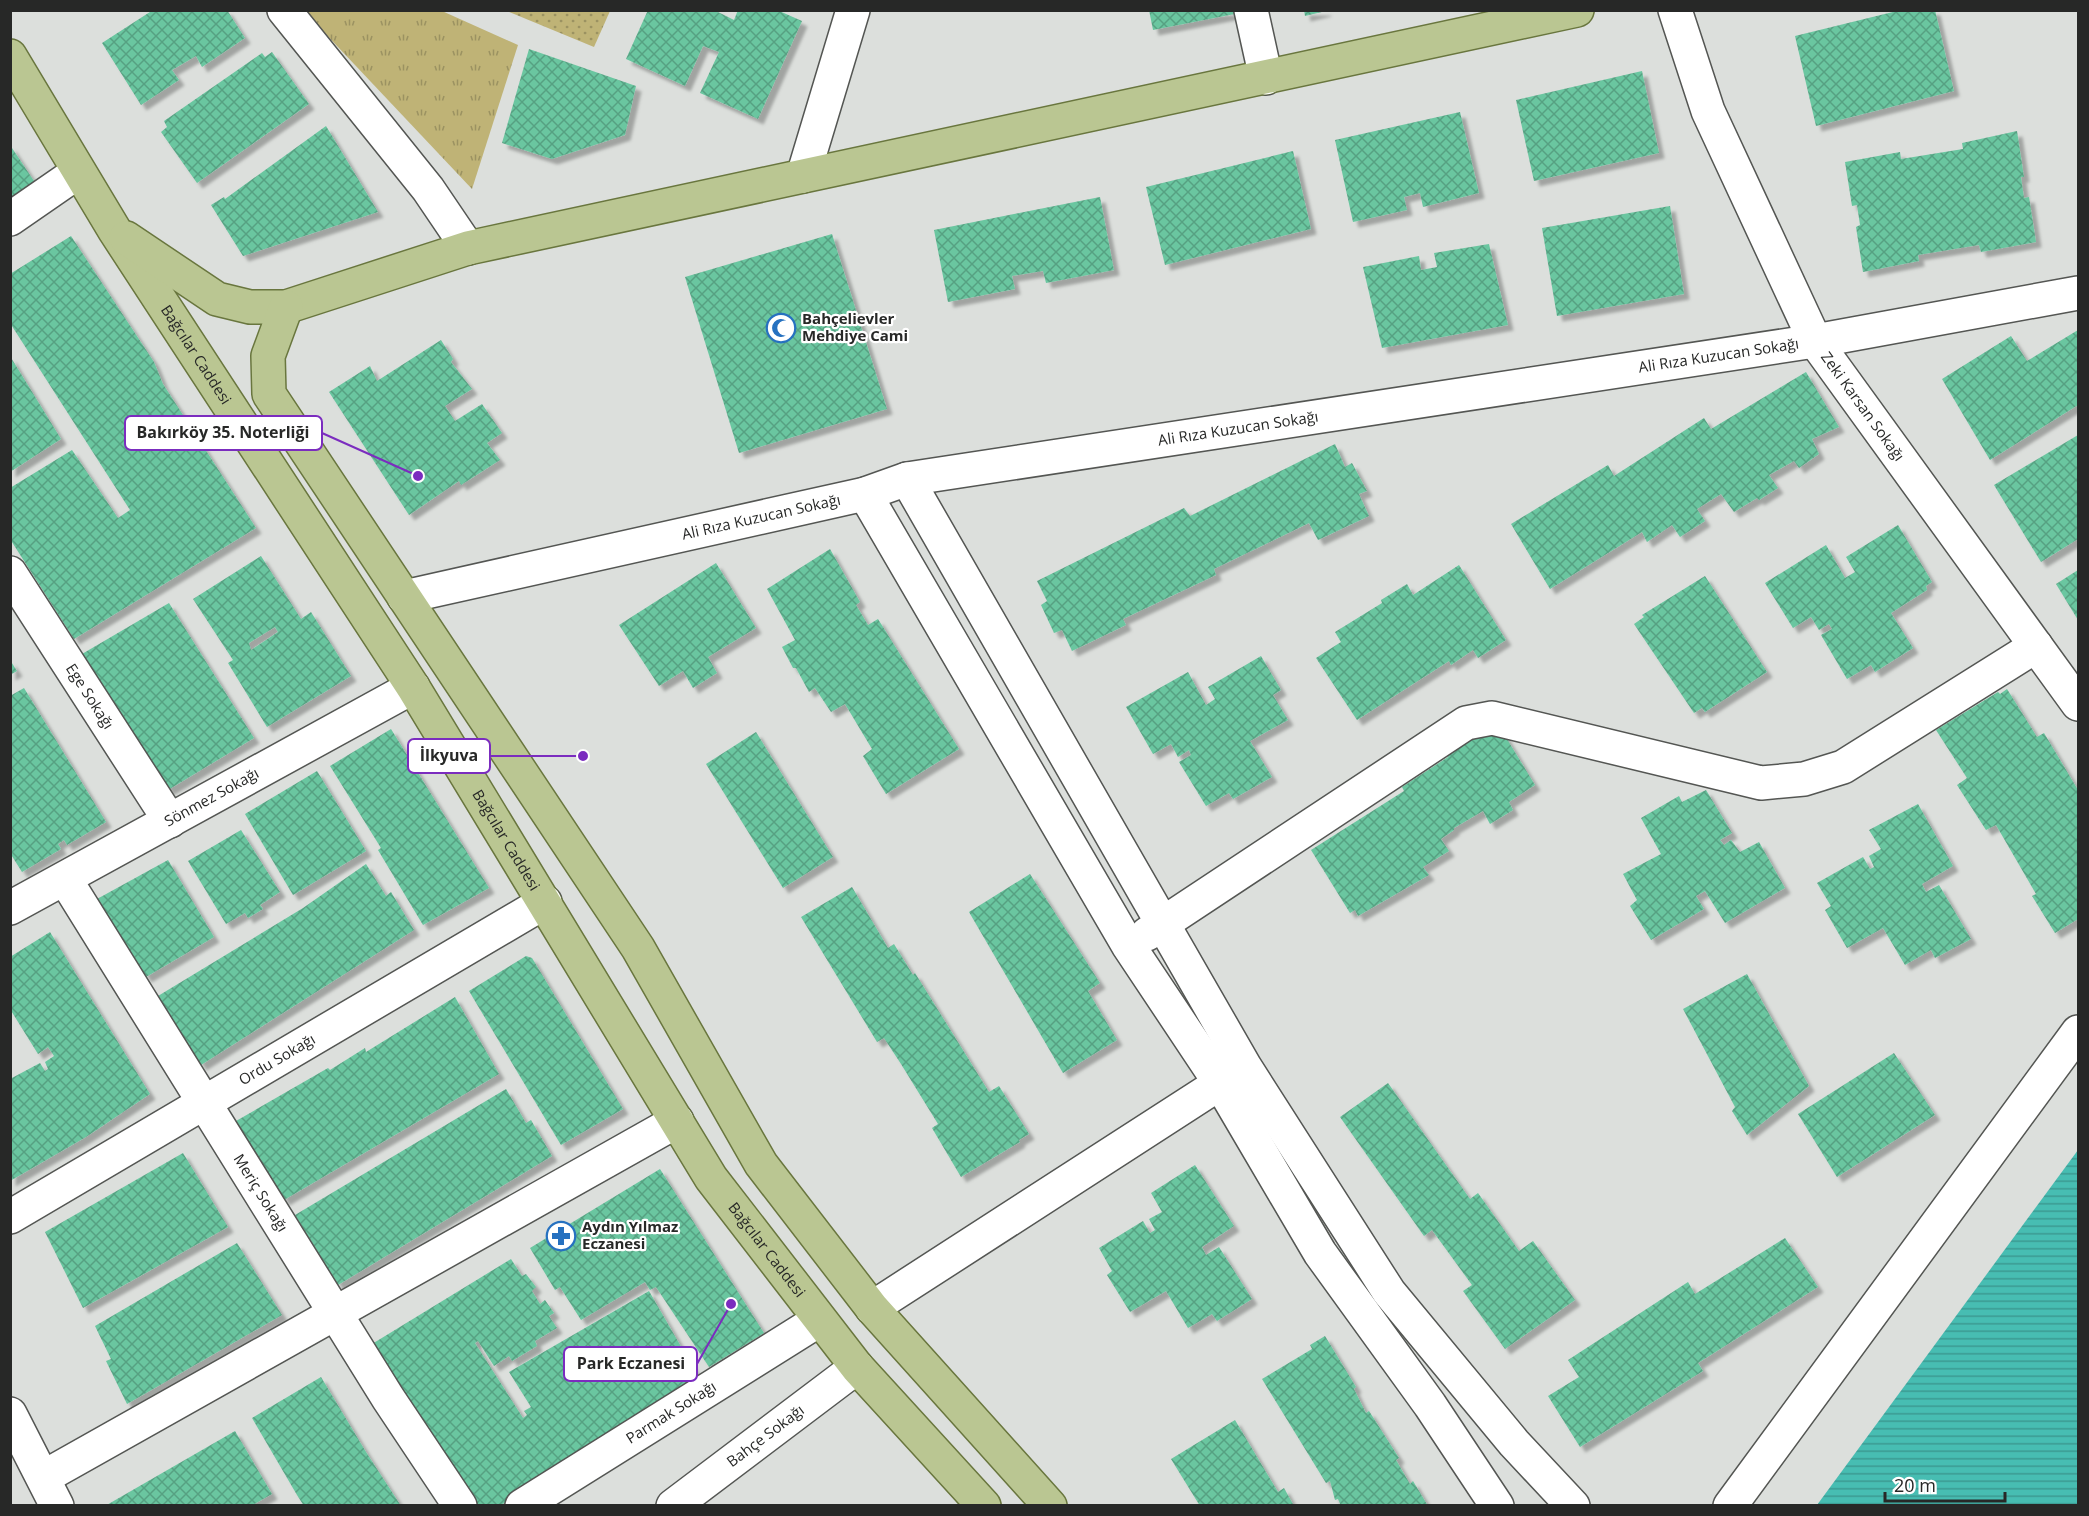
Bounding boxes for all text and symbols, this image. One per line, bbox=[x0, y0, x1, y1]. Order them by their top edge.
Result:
street label: Bağcılar Caddesi bbox=[157, 301, 237, 408]
place label: Bahçelievler Mehdiye Cami bbox=[802, 308, 908, 345]
mosque icon: Bahçelievler Mehdiye Cami bbox=[765, 312, 797, 344]
street label: Ali Rıza Kuzucan Sokağı bbox=[1637, 333, 1800, 377]
street label: Zeki Karsan Sokağı bbox=[1817, 347, 1910, 465]
street label: Ali Rıza Kuzucan Sokağı bbox=[1156, 406, 1320, 450]
callout: Bakırköy 35. Noterliği bbox=[125, 416, 322, 450]
text: Bakırköy 35. Noterliği bbox=[137, 421, 309, 443]
street label: Ali Rıza Kuzucan Sokağı bbox=[680, 489, 842, 544]
street label: Ege Sokağı bbox=[62, 659, 119, 733]
callout: İlkyuva bbox=[408, 739, 490, 773]
text: İlkyuva bbox=[420, 744, 478, 766]
street label: Sönmez Sokağı bbox=[160, 762, 262, 831]
street label: Bağcılar Caddesi bbox=[468, 785, 545, 894]
street label: Ordu Sokağı bbox=[235, 1029, 319, 1089]
street label: Meriç Sokağı bbox=[229, 1150, 293, 1235]
street label: Bağcılar Caddesi bbox=[724, 1198, 810, 1301]
place label: Aydın Yılmaz Eczanesi bbox=[582, 1216, 678, 1253]
pharmacy icon: Aydın Yılmaz Eczanesi bbox=[545, 1220, 577, 1252]
callout: Park Eczanesi bbox=[564, 1347, 697, 1381]
text: Park Eczanesi bbox=[577, 1352, 685, 1374]
street label: Parmak Sokağı bbox=[622, 1376, 720, 1448]
street label: Bahçe Sokağı bbox=[722, 1400, 808, 1471]
scale bar bbox=[1885, 1465, 2005, 1503]
text: 20 m bbox=[1894, 1473, 1936, 1497]

